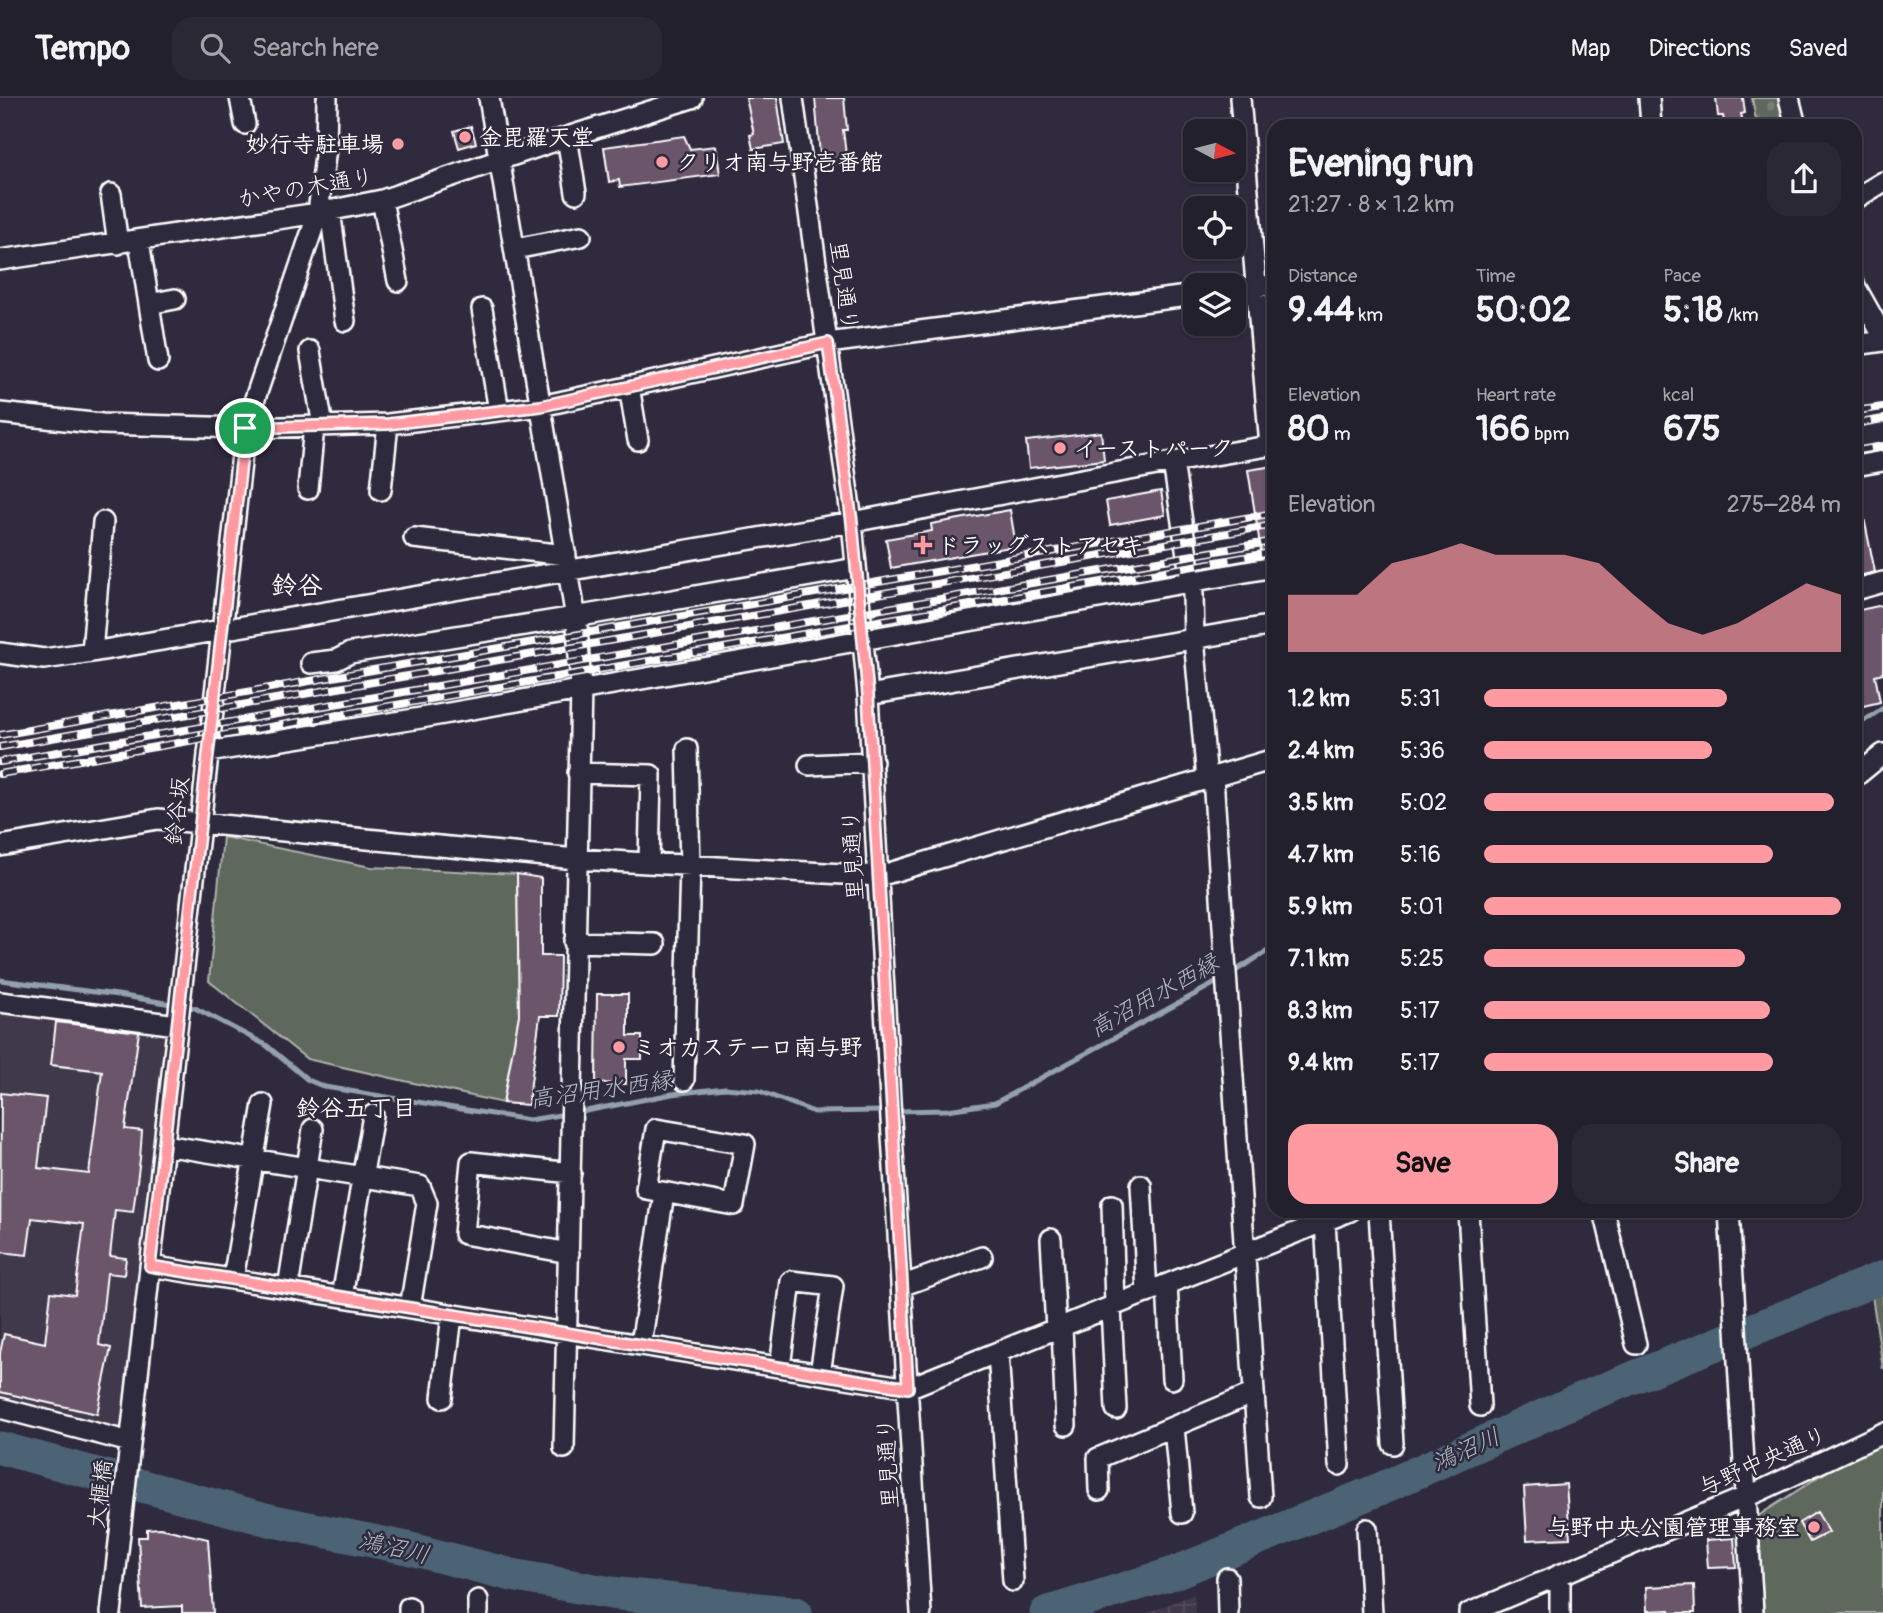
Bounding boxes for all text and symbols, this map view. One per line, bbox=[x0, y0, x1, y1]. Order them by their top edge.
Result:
search box bbox=[172, 17, 662, 80]
text: Tempo bbox=[35, 28, 130, 69]
icon: search bbox=[196, 29, 234, 67]
text: Search here bbox=[252, 32, 379, 64]
text: Map bbox=[1571, 34, 1611, 63]
text: Directions bbox=[1649, 34, 1750, 63]
text: Saved bbox=[1788, 34, 1848, 63]
north arrow bbox=[1183, 119, 1246, 182]
map controls bbox=[1183, 119, 1246, 336]
place label: 金毘羅天堂 bbox=[479, 123, 594, 152]
marker: 金毘羅天堂 bbox=[457, 129, 473, 145]
place label: 妙行寺駐車場 bbox=[246, 130, 384, 159]
marker: 妙行寺駐車場 bbox=[390, 136, 406, 152]
text: Evening run bbox=[1288, 140, 1474, 188]
button: share bbox=[1767, 142, 1841, 216]
place label: クリオ南与野壱番館 bbox=[676, 148, 883, 177]
marker: クリオ南与野壱番館 bbox=[654, 154, 670, 170]
street label: かやの木通り bbox=[236, 162, 376, 214]
text: 21:27 · 8 × 1.2 km bbox=[1288, 190, 1455, 219]
button: locate bbox=[1183, 196, 1246, 259]
street label: 里見通り bbox=[823, 238, 865, 334]
text: Distance bbox=[1288, 264, 1357, 288]
text: Time bbox=[1476, 264, 1515, 288]
text: Pace bbox=[1663, 264, 1701, 288]
button: layers bbox=[1183, 273, 1246, 336]
text: 9.44 bbox=[1288, 288, 1354, 332]
text: 50:02 bbox=[1476, 288, 1571, 332]
text: 5:18 bbox=[1663, 288, 1723, 332]
text: km bbox=[1354, 303, 1383, 327]
text: /km bbox=[1723, 303, 1759, 327]
text: Elevation bbox=[1288, 383, 1360, 407]
text: Heart rate bbox=[1476, 383, 1556, 407]
text: kcal bbox=[1663, 383, 1694, 407]
pin bbox=[215, 398, 275, 458]
text: 80 bbox=[1288, 407, 1330, 451]
text: 166 bbox=[1476, 407, 1530, 451]
text: 675 bbox=[1663, 407, 1721, 451]
icon: arrive bbox=[226, 409, 264, 447]
text: m bbox=[1330, 422, 1351, 446]
text: bpm bbox=[1530, 422, 1569, 446]
place label: イーストパーク bbox=[1074, 434, 1234, 463]
marker: イーストパーク bbox=[1052, 440, 1068, 456]
text: Elevation bbox=[1288, 490, 1376, 519]
text: 275–284 m bbox=[1727, 490, 1841, 519]
place label: ドラッグストアセキ bbox=[937, 531, 1144, 560]
marker: ドラッグストアセキ bbox=[915, 537, 931, 553]
district label: 鈴谷 bbox=[271, 570, 323, 602]
text: 1.2 km bbox=[1288, 684, 1350, 713]
text: 5:31 bbox=[1400, 684, 1440, 713]
text: 2.4 km bbox=[1288, 736, 1354, 765]
text: 5:36 bbox=[1400, 736, 1445, 765]
street label: 鈴谷坂 bbox=[159, 775, 195, 847]
text: 3.5 km bbox=[1288, 788, 1353, 817]
text: 5:02 bbox=[1400, 788, 1447, 817]
street label: 里見通り bbox=[836, 808, 870, 902]
text: 4.7 km bbox=[1288, 840, 1354, 869]
text: 5:16 bbox=[1400, 840, 1441, 869]
text: 5.9 km bbox=[1288, 892, 1352, 921]
text: 5:01 bbox=[1400, 892, 1443, 921]
text: 7.1 km bbox=[1288, 944, 1349, 973]
text: 5:25 bbox=[1400, 944, 1444, 973]
water label: 高沼用水西縁 bbox=[1084, 947, 1226, 1044]
text: 8.3 km bbox=[1288, 996, 1352, 1025]
text: 5:17 bbox=[1400, 996, 1440, 1025]
place label: ミオカステーロ南与野 bbox=[633, 1033, 863, 1062]
marker: ミオカステーロ南与野 bbox=[611, 1039, 627, 1055]
text: 9.4 km bbox=[1288, 1048, 1353, 1077]
text: 5:17 bbox=[1400, 1048, 1440, 1077]
water label: 高沼用水西縁 bbox=[528, 1065, 676, 1114]
district label: 鈴谷五丁目 bbox=[296, 1094, 416, 1123]
button: Save bbox=[1288, 1124, 1558, 1204]
button: Share bbox=[1572, 1124, 1841, 1204]
street label: 里見通り bbox=[871, 1416, 905, 1510]
street label: 与野中央通り bbox=[1694, 1420, 1832, 1502]
water label: 鴻沼川 bbox=[1427, 1422, 1505, 1478]
street label: 大榧橋 bbox=[81, 1458, 119, 1530]
place label: 与野中央公園管理事務室 bbox=[1547, 1513, 1800, 1542]
marker: 与野中央公園管理事務室 bbox=[1806, 1519, 1822, 1535]
water label: 鴻沼川 bbox=[356, 1526, 432, 1570]

